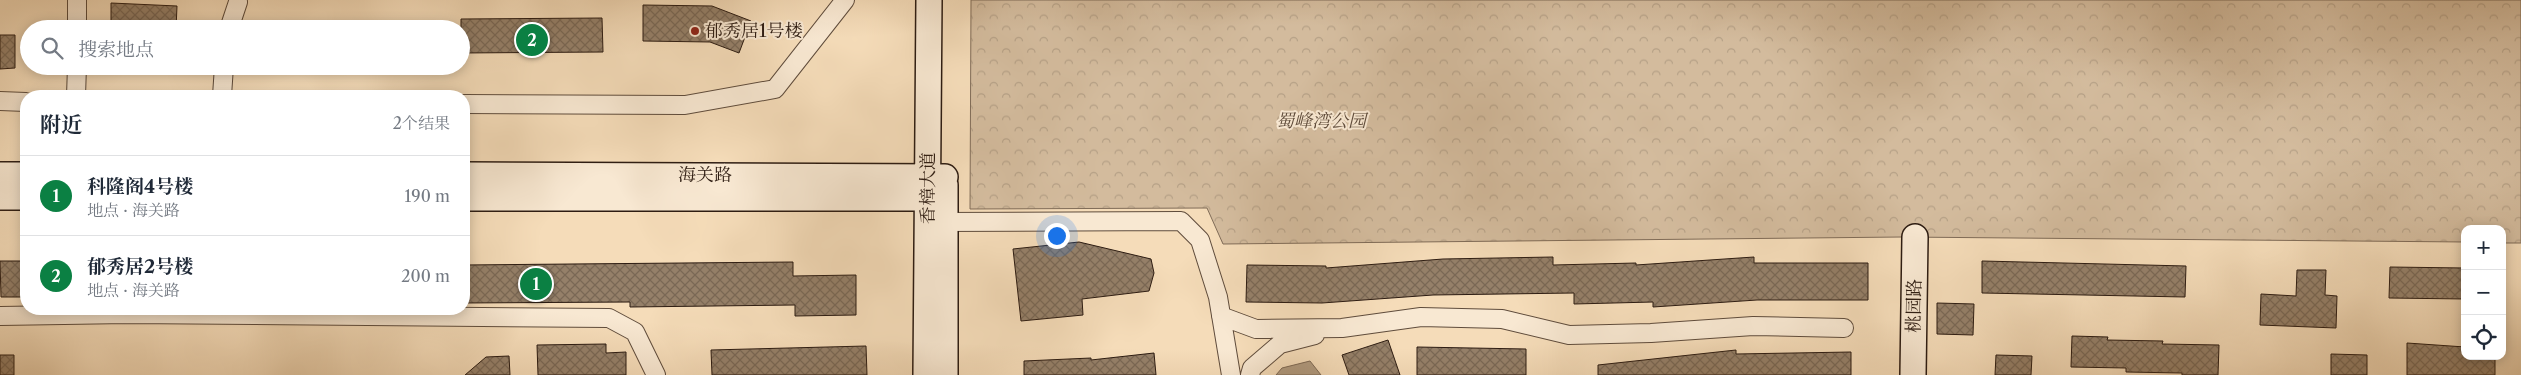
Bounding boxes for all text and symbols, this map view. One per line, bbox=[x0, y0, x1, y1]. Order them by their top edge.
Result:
search box bbox=[20, 20, 470, 75]
place label: 郁秀居1号楼 bbox=[705, 20, 803, 42]
pin: 2 bbox=[516, 21, 548, 59]
marker: 郁秀居1号楼 bbox=[689, 25, 701, 37]
icon: search bbox=[38, 34, 66, 62]
text: 搜索地点 bbox=[78, 38, 154, 61]
park label: 蜀峰湾公园 bbox=[1276, 110, 1369, 132]
text: 附近 bbox=[40, 112, 82, 137]
text: 2个结果 bbox=[393, 113, 450, 133]
street label: 香樟大道 bbox=[917, 152, 939, 224]
street label: 海关路 bbox=[678, 164, 732, 186]
text: 科隆阁4号楼 bbox=[87, 175, 193, 198]
text: 1 bbox=[52, 186, 60, 206]
text: 190 m bbox=[405, 186, 450, 206]
text: 地点 · 海关路 bbox=[87, 200, 180, 220]
your location bbox=[1044, 223, 1070, 249]
map controls bbox=[2461, 225, 2506, 360]
button: + bbox=[2461, 225, 2506, 270]
text: 郁秀居2号楼 bbox=[87, 255, 193, 278]
pin: 1 bbox=[520, 265, 552, 303]
text: 2 bbox=[51, 266, 61, 286]
text: 200 m bbox=[401, 266, 450, 286]
button: − bbox=[2461, 270, 2506, 315]
street label: 桃园路 bbox=[1903, 279, 1925, 333]
text: 地点 · 海关路 bbox=[87, 280, 180, 300]
button: locate bbox=[2461, 315, 2506, 360]

